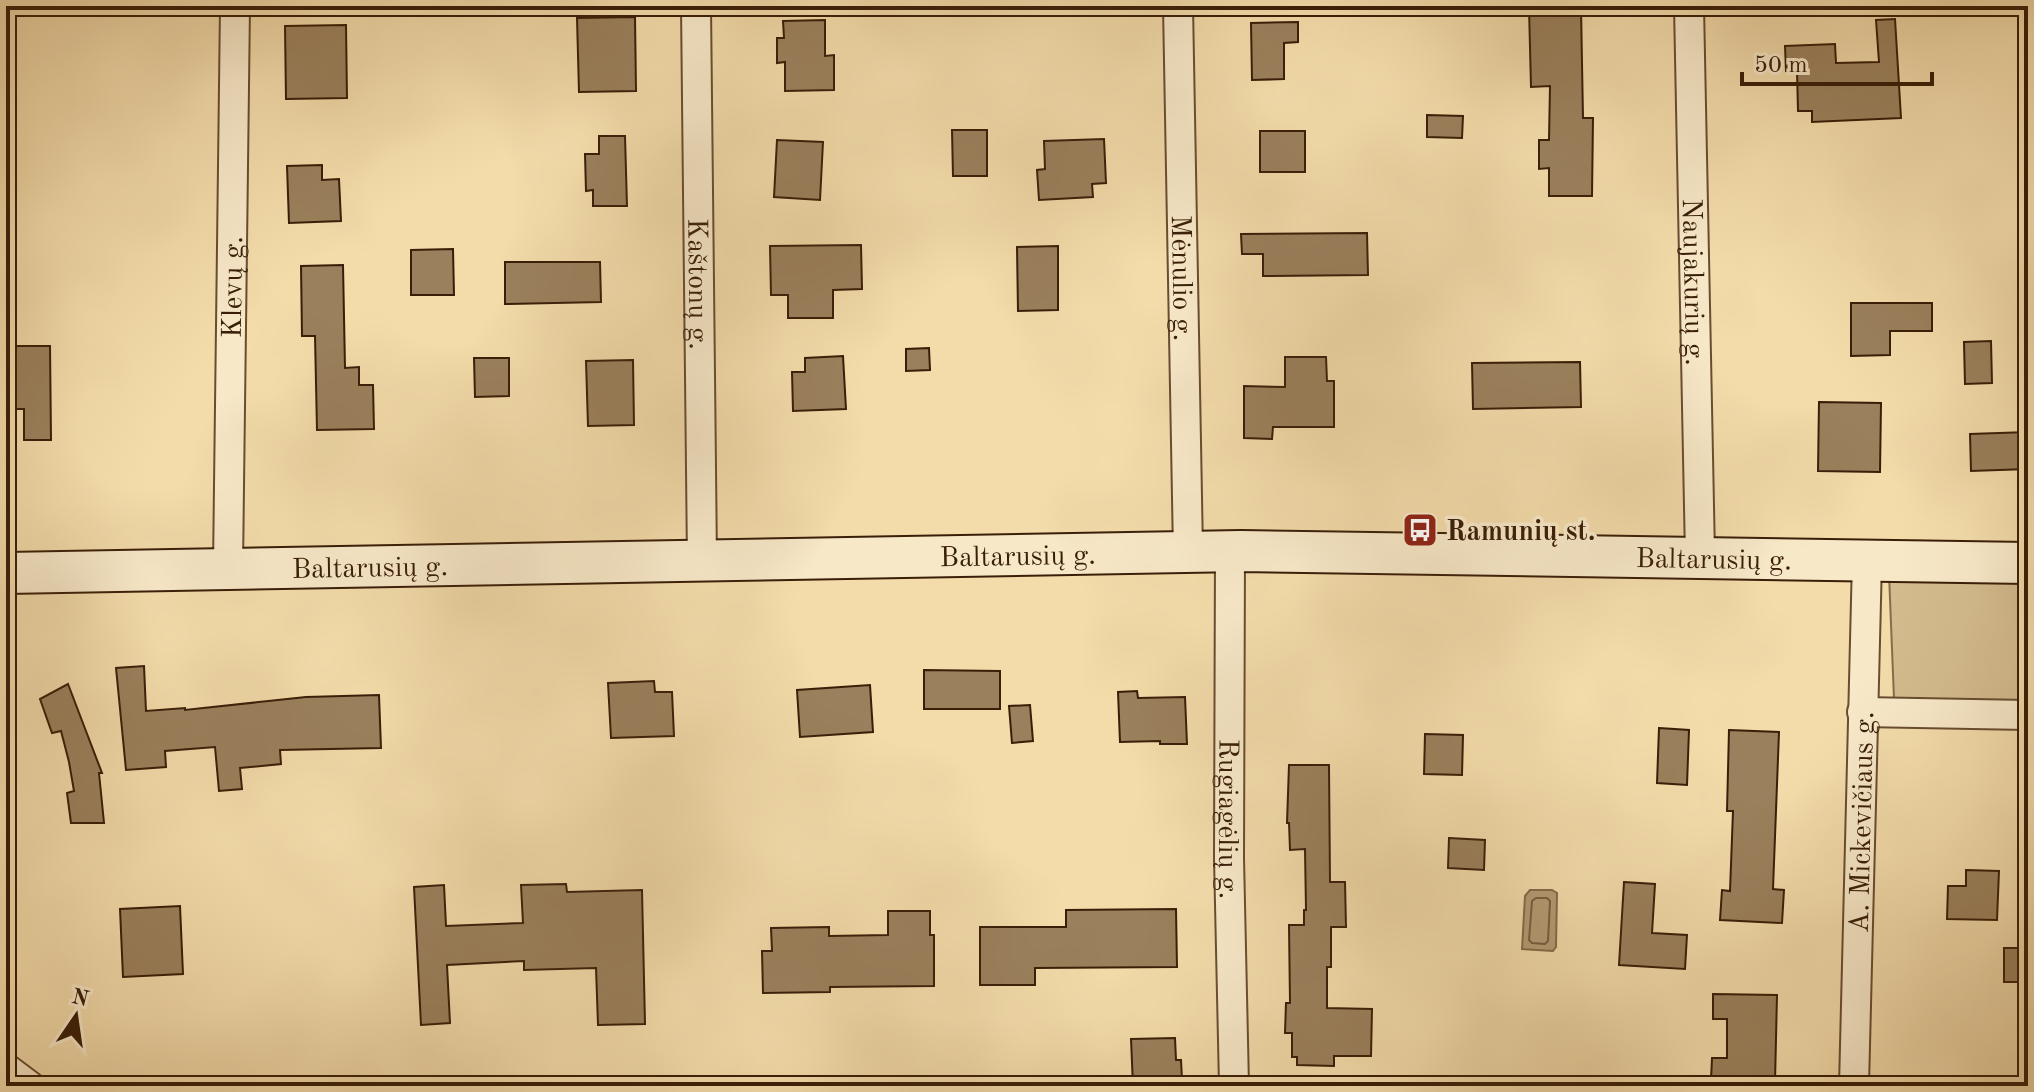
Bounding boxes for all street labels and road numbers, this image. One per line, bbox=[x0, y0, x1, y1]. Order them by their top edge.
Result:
street label: Naujakurių g. bbox=[1676, 198, 1707, 366]
street label: Mėnulio g. bbox=[1165, 215, 1195, 341]
street label: Kaštonų g. bbox=[681, 218, 711, 350]
street label: Klevų g. bbox=[220, 236, 249, 338]
street label: Baltarusių g. bbox=[939, 543, 1096, 573]
street label: Baltarusių g. bbox=[1635, 546, 1792, 576]
street label: Baltarusių g. bbox=[292, 554, 448, 585]
street label: A. Mickevičiaus g. bbox=[1847, 711, 1880, 933]
street label: Rugiagėlių g. bbox=[1212, 739, 1241, 900]

